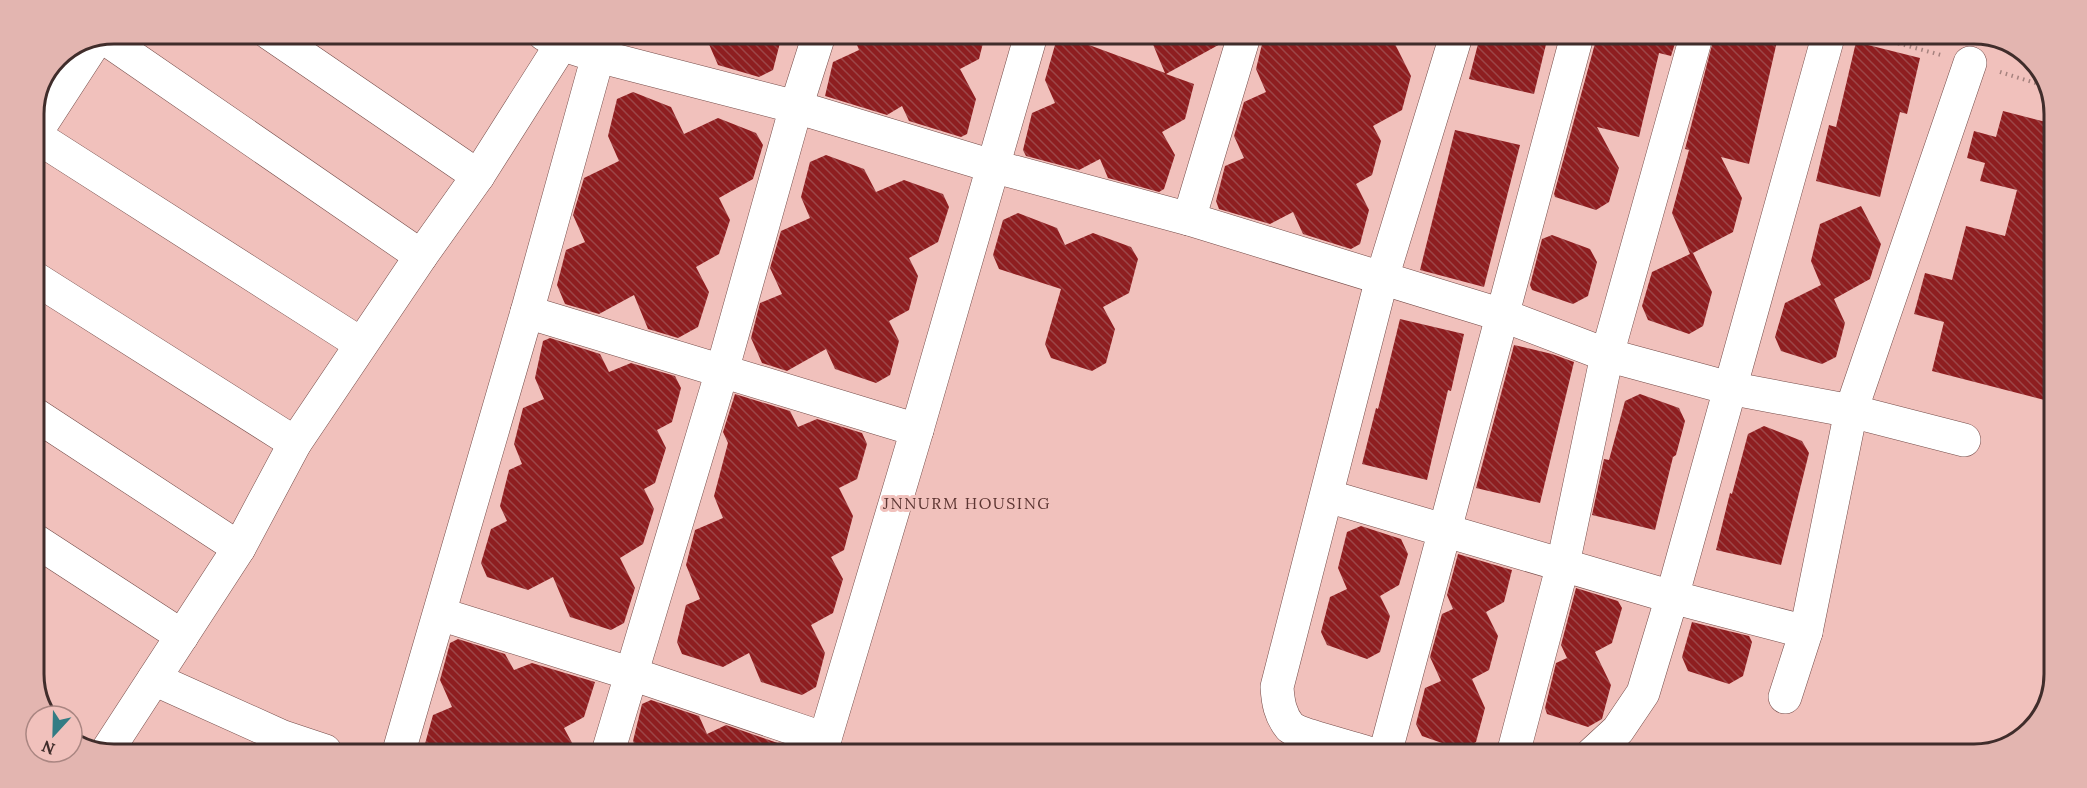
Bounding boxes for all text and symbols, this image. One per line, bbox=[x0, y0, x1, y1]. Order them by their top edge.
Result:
district label: JNNURM HOUSING bbox=[882, 493, 1051, 513]
north arrow bbox=[24, 704, 84, 764]
text: N bbox=[39, 736, 58, 759]

